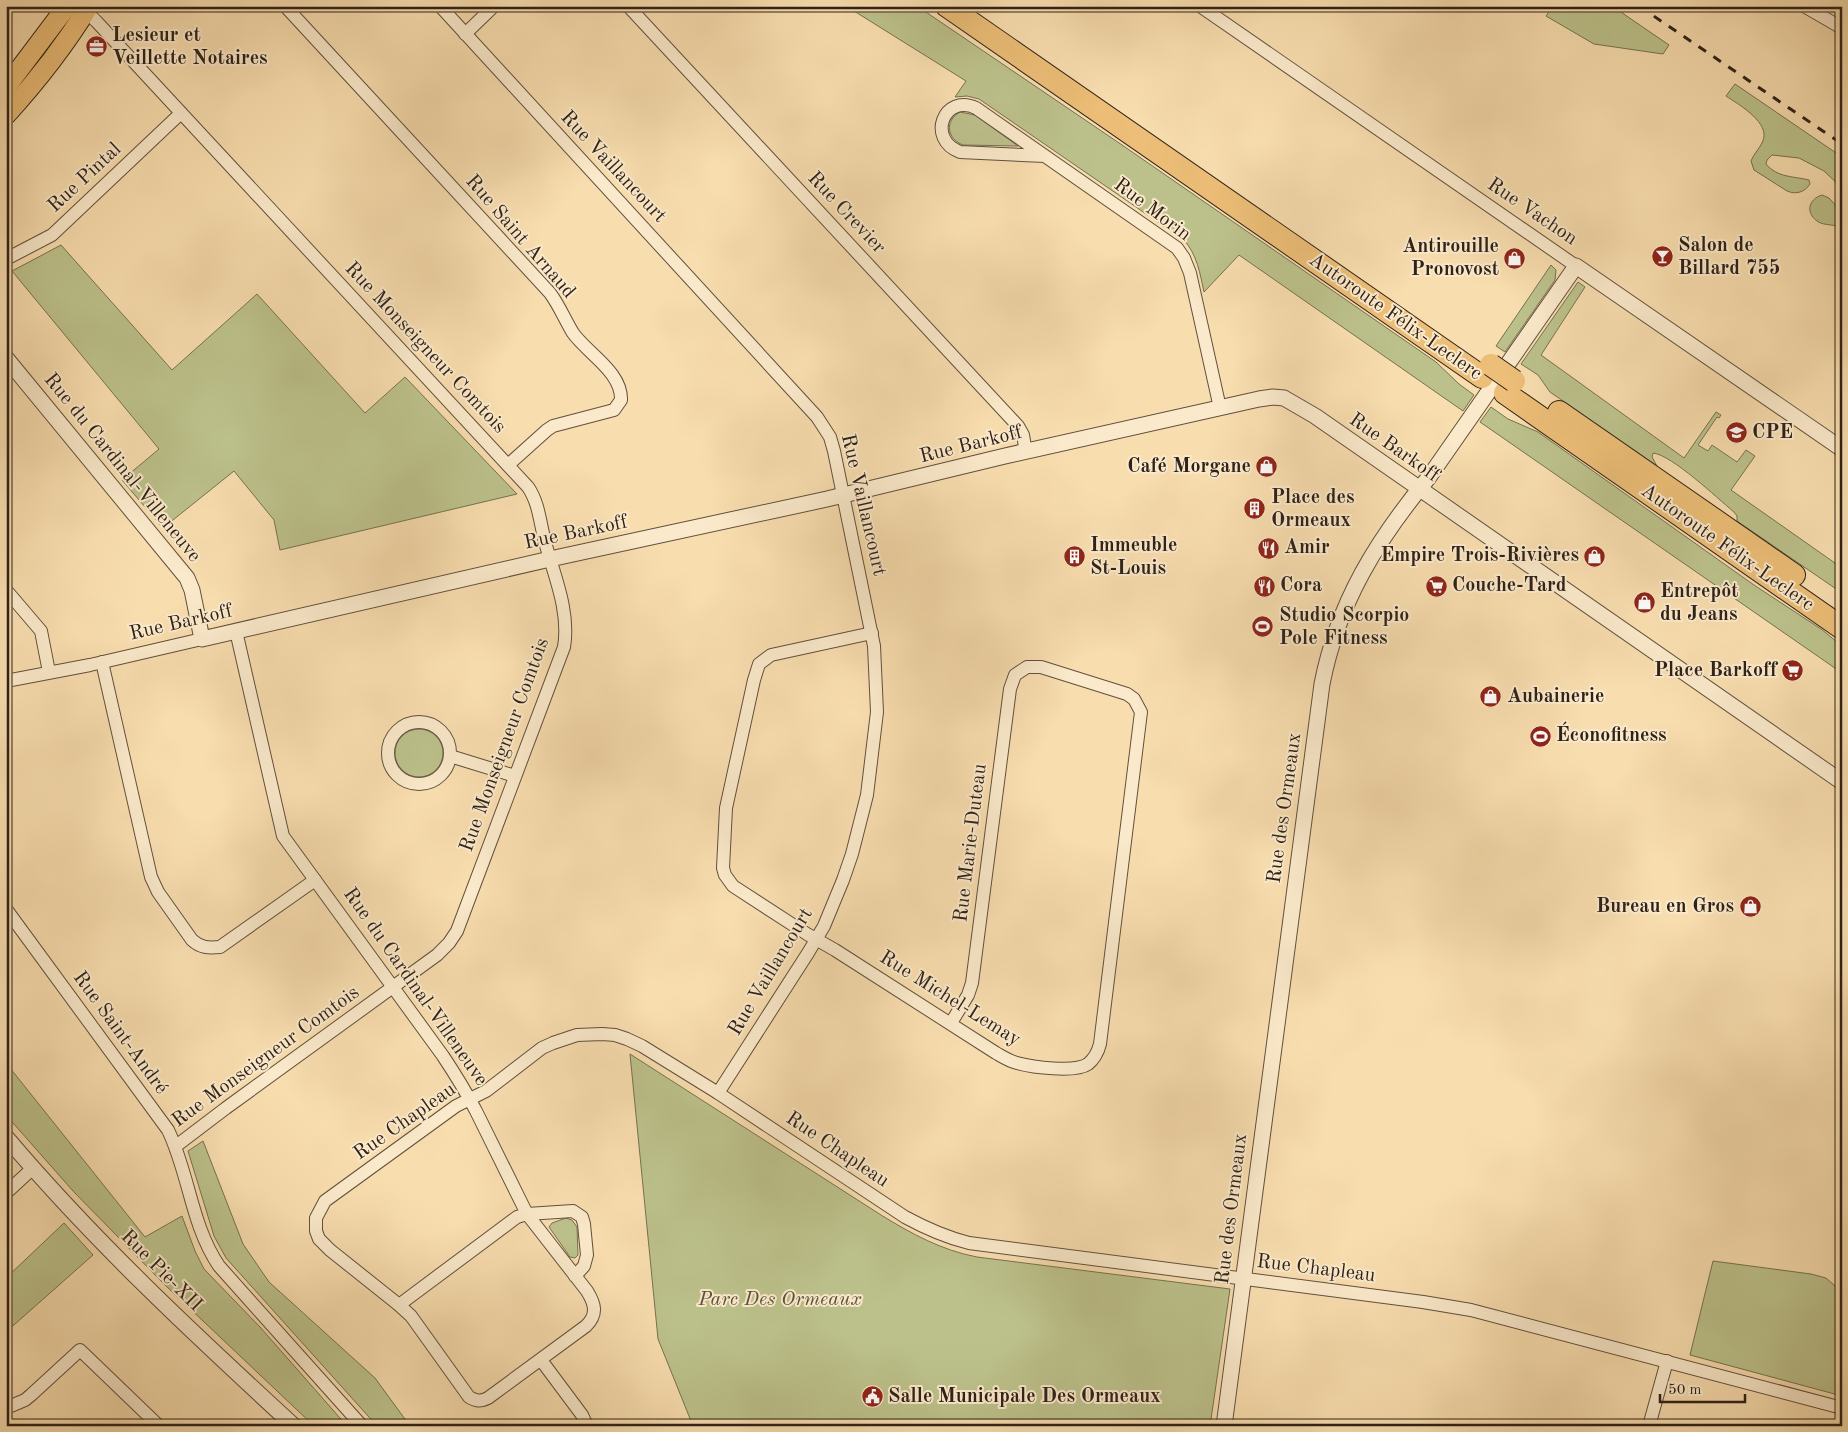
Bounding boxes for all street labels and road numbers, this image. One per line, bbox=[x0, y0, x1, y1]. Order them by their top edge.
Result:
street label: Rue Vaillancourt bbox=[556, 107, 670, 227]
street label: Rue Pintal bbox=[45, 139, 125, 217]
street label: Rue Crevier bbox=[803, 168, 889, 258]
street label: Rue Saint Arnaud bbox=[461, 172, 579, 302]
street label: Rue Morin bbox=[1110, 175, 1194, 245]
street label: Rue Vachon bbox=[1483, 175, 1581, 249]
street label: Autoroute Félix-Leclerc bbox=[1305, 250, 1485, 384]
street label: Rue Monseigneur Comtois bbox=[341, 259, 509, 437]
street label: Rue du Cardinal-Villeneuve bbox=[40, 370, 204, 566]
street label: Rue Barkoff bbox=[1345, 410, 1444, 487]
street label: Rue Barkoff bbox=[918, 422, 1026, 467]
street label: Rue Vaillancourt bbox=[837, 432, 889, 578]
street label: Autoroute Félix-Leclerc bbox=[1637, 481, 1817, 615]
street label: Rue Barkoff bbox=[522, 512, 631, 554]
street label: Rue Barkoff bbox=[127, 601, 236, 645]
street label: Rue Monseigneur Comtois bbox=[457, 635, 553, 855]
street label: Rue des Ormeaux bbox=[1265, 731, 1305, 885]
street label: Rue Marie-Duteau bbox=[951, 762, 991, 923]
street label: Rue du Cardinal-Villeneuve bbox=[339, 884, 491, 1090]
street label: Rue Vaillancourt bbox=[725, 905, 817, 1039]
street label: Rue Michel-Lemay bbox=[876, 948, 1024, 1051]
street label: Rue Saint-André bbox=[69, 968, 171, 1098]
street label: Rue Monseigneur Comtois bbox=[169, 982, 363, 1132]
street label: Rue Chapleau bbox=[350, 1079, 460, 1164]
street label: Rue Chapleau bbox=[782, 1108, 892, 1192]
street label: Rue des Ormeaux bbox=[1213, 1132, 1251, 1286]
street label: Rue Pie-XII bbox=[116, 1226, 206, 1316]
street label: Rue Chapleau bbox=[1255, 1252, 1377, 1286]

